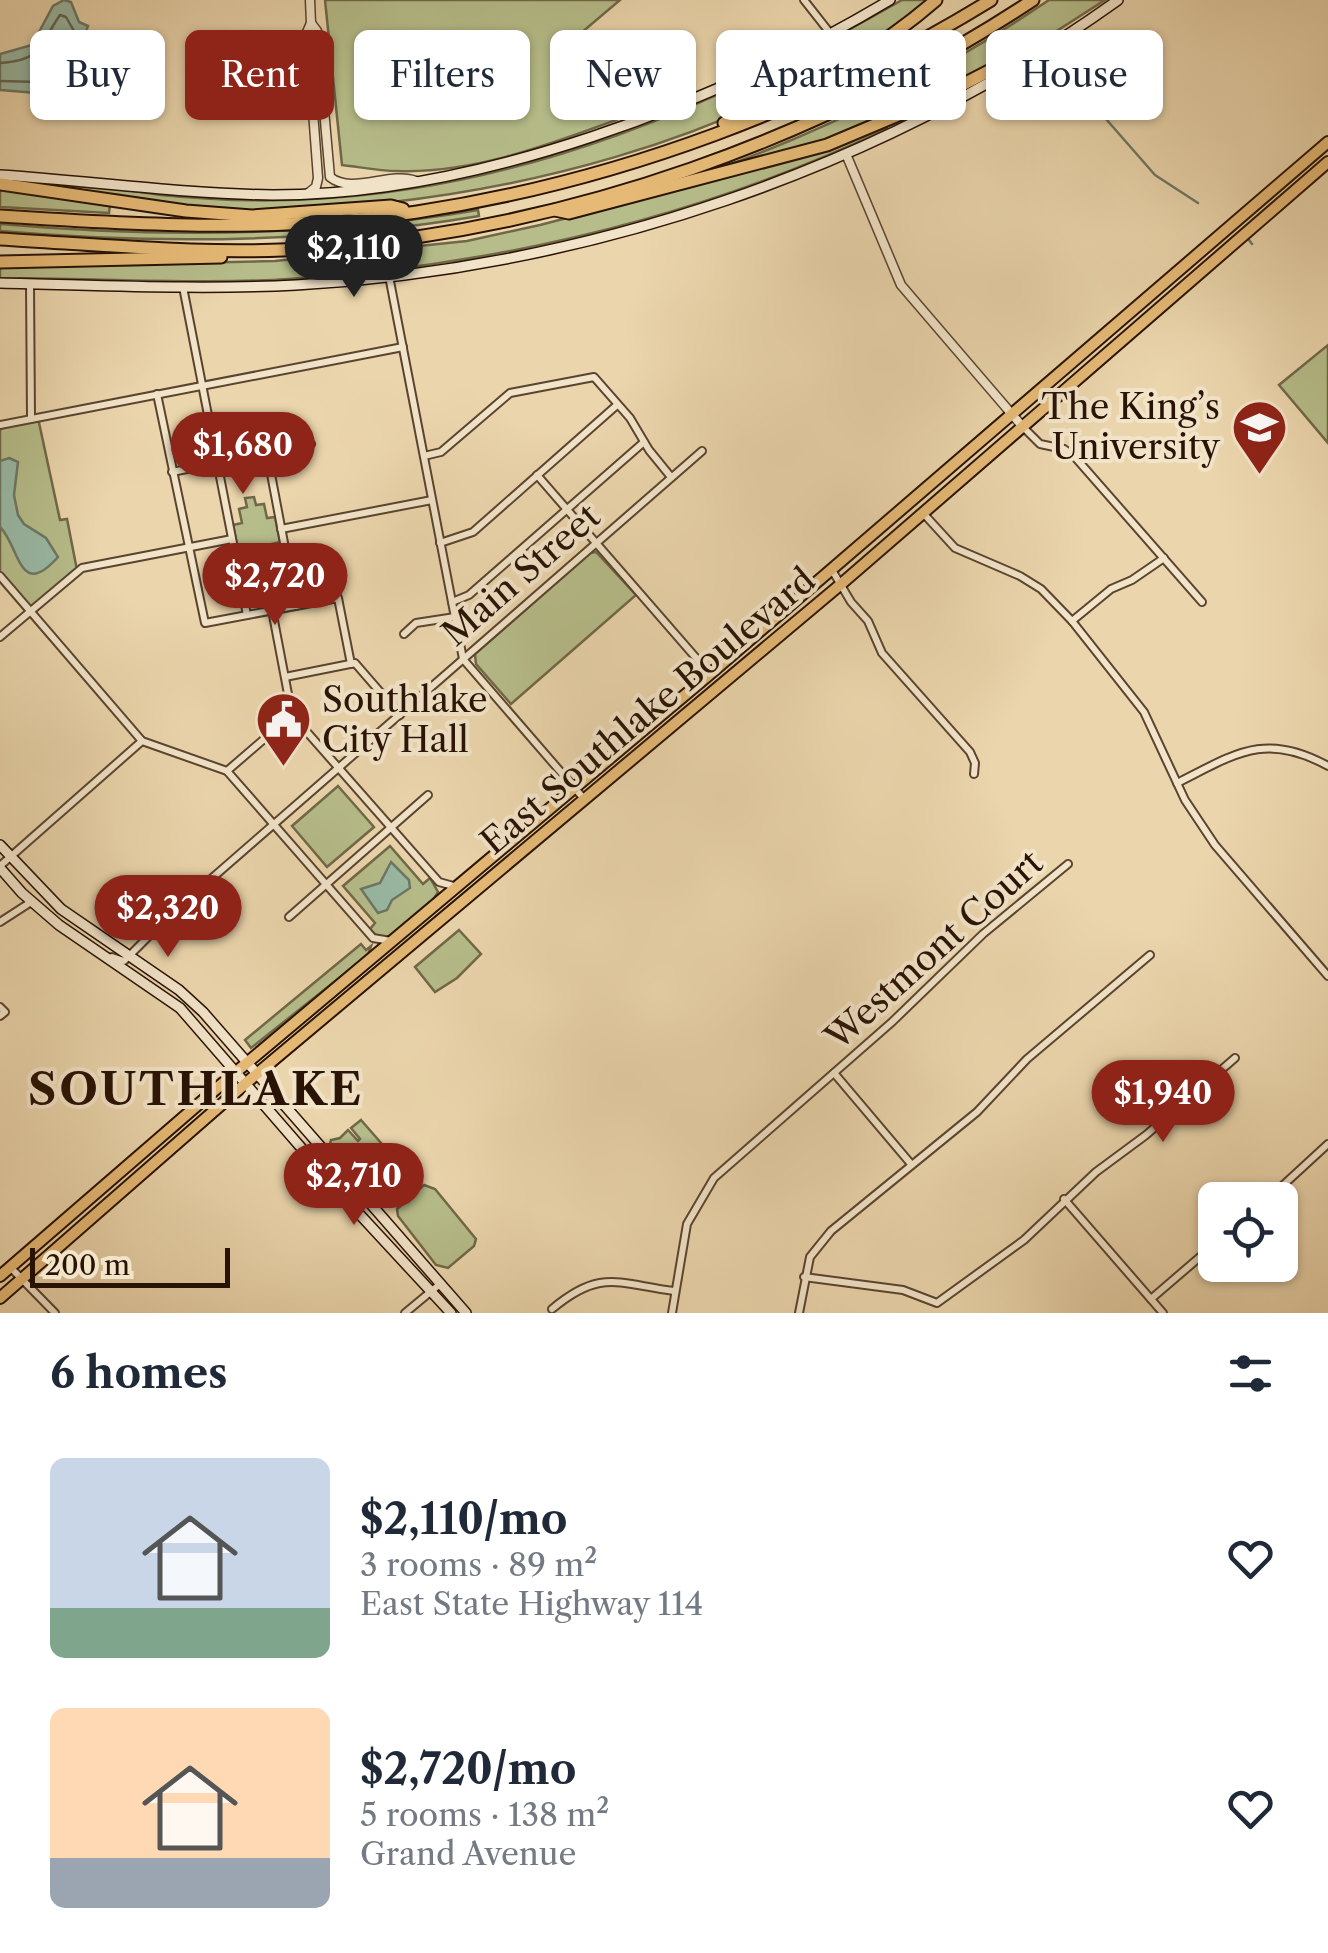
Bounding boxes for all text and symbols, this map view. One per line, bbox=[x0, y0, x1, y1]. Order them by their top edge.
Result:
chip: Buy bbox=[30, 30, 165, 120]
chip: Rent bbox=[185, 30, 334, 120]
chip: Filters bbox=[354, 30, 530, 120]
chip: New bbox=[550, 30, 696, 120]
chip: Apartment bbox=[716, 30, 966, 120]
chip: House bbox=[986, 30, 1163, 120]
pin: $2,110 bbox=[273, 215, 435, 300]
text: $2,110 bbox=[307, 228, 401, 267]
place label: The King’s University bbox=[1042, 385, 1220, 468]
school or university icon: The King’s University bbox=[1229, 397, 1289, 476]
pin: $1,680 bbox=[162, 412, 324, 497]
text: $1,680 bbox=[193, 425, 293, 464]
street label: Main Street bbox=[433, 494, 609, 655]
pin: $2,720 bbox=[194, 543, 356, 628]
text: $2,720 bbox=[224, 556, 326, 595]
street label: East Southlake Boulevard bbox=[472, 558, 824, 863]
place label: Southlake City Hall bbox=[322, 678, 488, 761]
public building icon: Southlake City Hall bbox=[253, 690, 313, 769]
street label: Westmont Court bbox=[816, 841, 1051, 1059]
pin: $2,320 bbox=[87, 875, 249, 960]
text: $2,320 bbox=[117, 888, 219, 927]
pin: $1,940 bbox=[1082, 1060, 1244, 1145]
district label: SOUTHLAKE bbox=[28, 1061, 364, 1117]
text: $1,940 bbox=[1114, 1073, 1212, 1112]
pin: $2,710 bbox=[273, 1143, 435, 1228]
text: $2,710 bbox=[306, 1156, 402, 1195]
map controls bbox=[1198, 1182, 1298, 1282]
button: locate bbox=[1198, 1182, 1298, 1282]
scale bar bbox=[30, 1243, 230, 1288]
text: 200 m bbox=[45, 1248, 130, 1282]
icon: filters bbox=[1223, 1346, 1278, 1401]
text: 6 homes bbox=[50, 1347, 228, 1399]
text: $2,110/mo bbox=[360, 1493, 568, 1545]
icon: home bbox=[130, 1498, 250, 1618]
icon: heart bbox=[1223, 1531, 1278, 1586]
text: 3 rooms · 89 m² bbox=[360, 1545, 597, 1584]
text: East State Highway 114 bbox=[360, 1584, 703, 1623]
text: $2,720/mo bbox=[360, 1743, 576, 1795]
icon: home bbox=[130, 1748, 250, 1868]
icon: heart bbox=[1223, 1781, 1278, 1836]
text: 5 rooms · 138 m² bbox=[360, 1795, 609, 1834]
text: Grand Avenue bbox=[360, 1834, 576, 1873]

